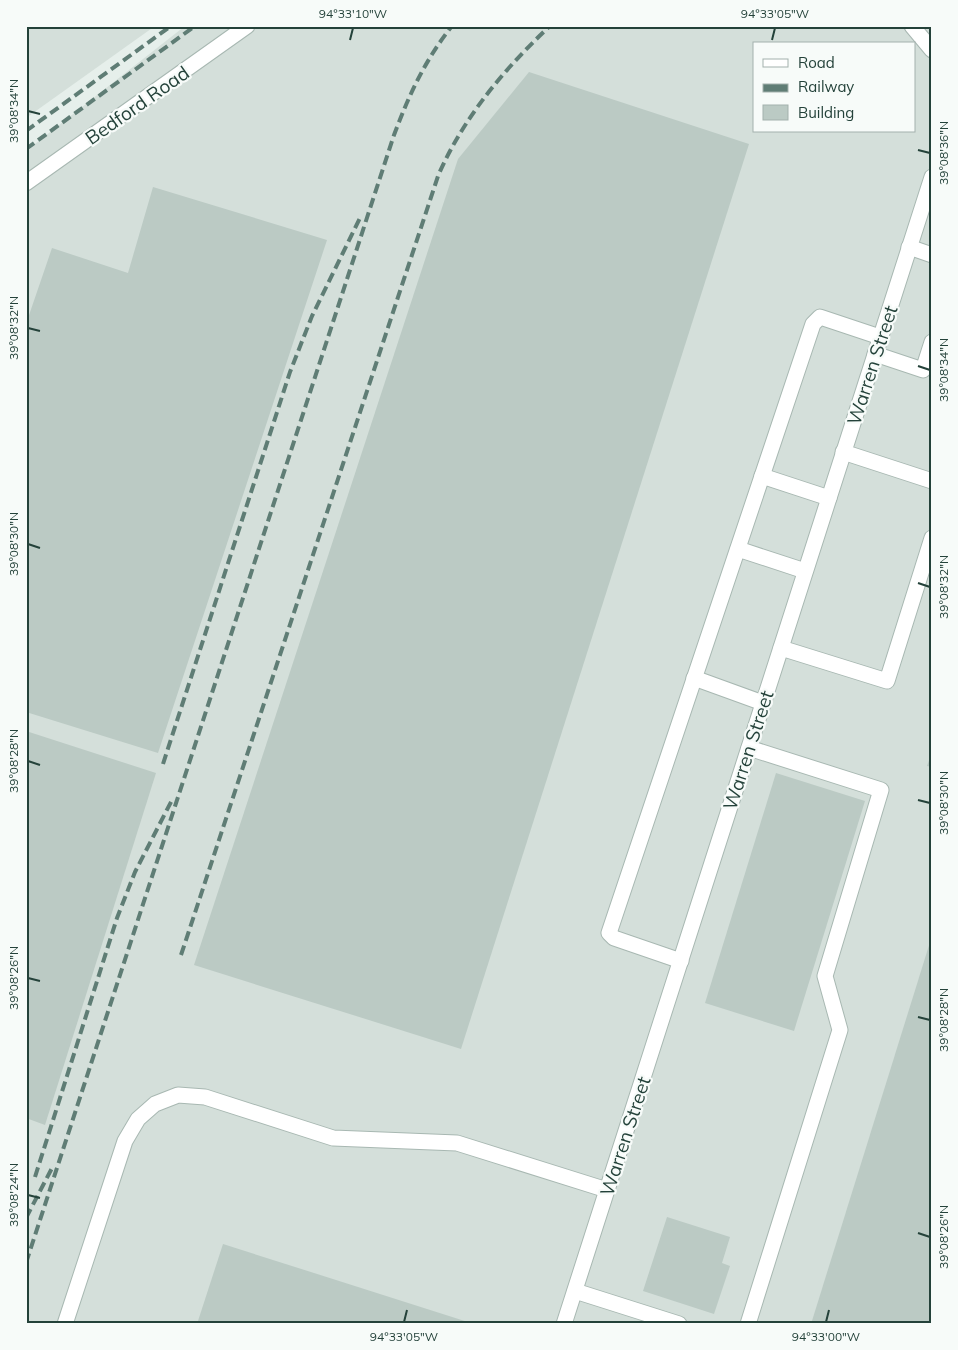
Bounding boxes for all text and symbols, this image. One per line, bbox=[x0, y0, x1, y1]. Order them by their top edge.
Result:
text: 94°33'10"W bbox=[319, 6, 387, 21]
text: 94°33'05"W bbox=[741, 6, 809, 21]
legend bbox=[753, 42, 916, 132]
text: Road bbox=[798, 53, 835, 72]
street label: Bedford Road bbox=[80, 60, 194, 150]
text: Railway bbox=[798, 77, 854, 96]
text: 39°08'34"N bbox=[6, 79, 21, 143]
text: Building bbox=[798, 103, 854, 122]
text: 39°08'36"N bbox=[936, 121, 951, 185]
text: 39°08'32"N bbox=[6, 296, 21, 360]
street label: Warren Street bbox=[841, 302, 903, 428]
text: 39°08'34"N bbox=[936, 338, 951, 402]
text: 39°08'30"N bbox=[6, 512, 21, 576]
text: 39°08'32"N bbox=[936, 555, 951, 619]
street label: Warren Street bbox=[717, 687, 779, 813]
text: 39°08'28"N bbox=[6, 729, 21, 793]
text: 39°08'30"N bbox=[936, 771, 951, 835]
text: 39°08'26"N bbox=[6, 946, 21, 1010]
text: 39°08'28"N bbox=[936, 988, 951, 1052]
street label: Warren Street bbox=[594, 1073, 656, 1199]
text: 39°08'24"N bbox=[6, 1163, 21, 1227]
text: 39°08'26"N bbox=[936, 1205, 951, 1269]
text: 94°33'05"W bbox=[370, 1329, 438, 1344]
text: 94°33'00"W bbox=[792, 1329, 860, 1344]

